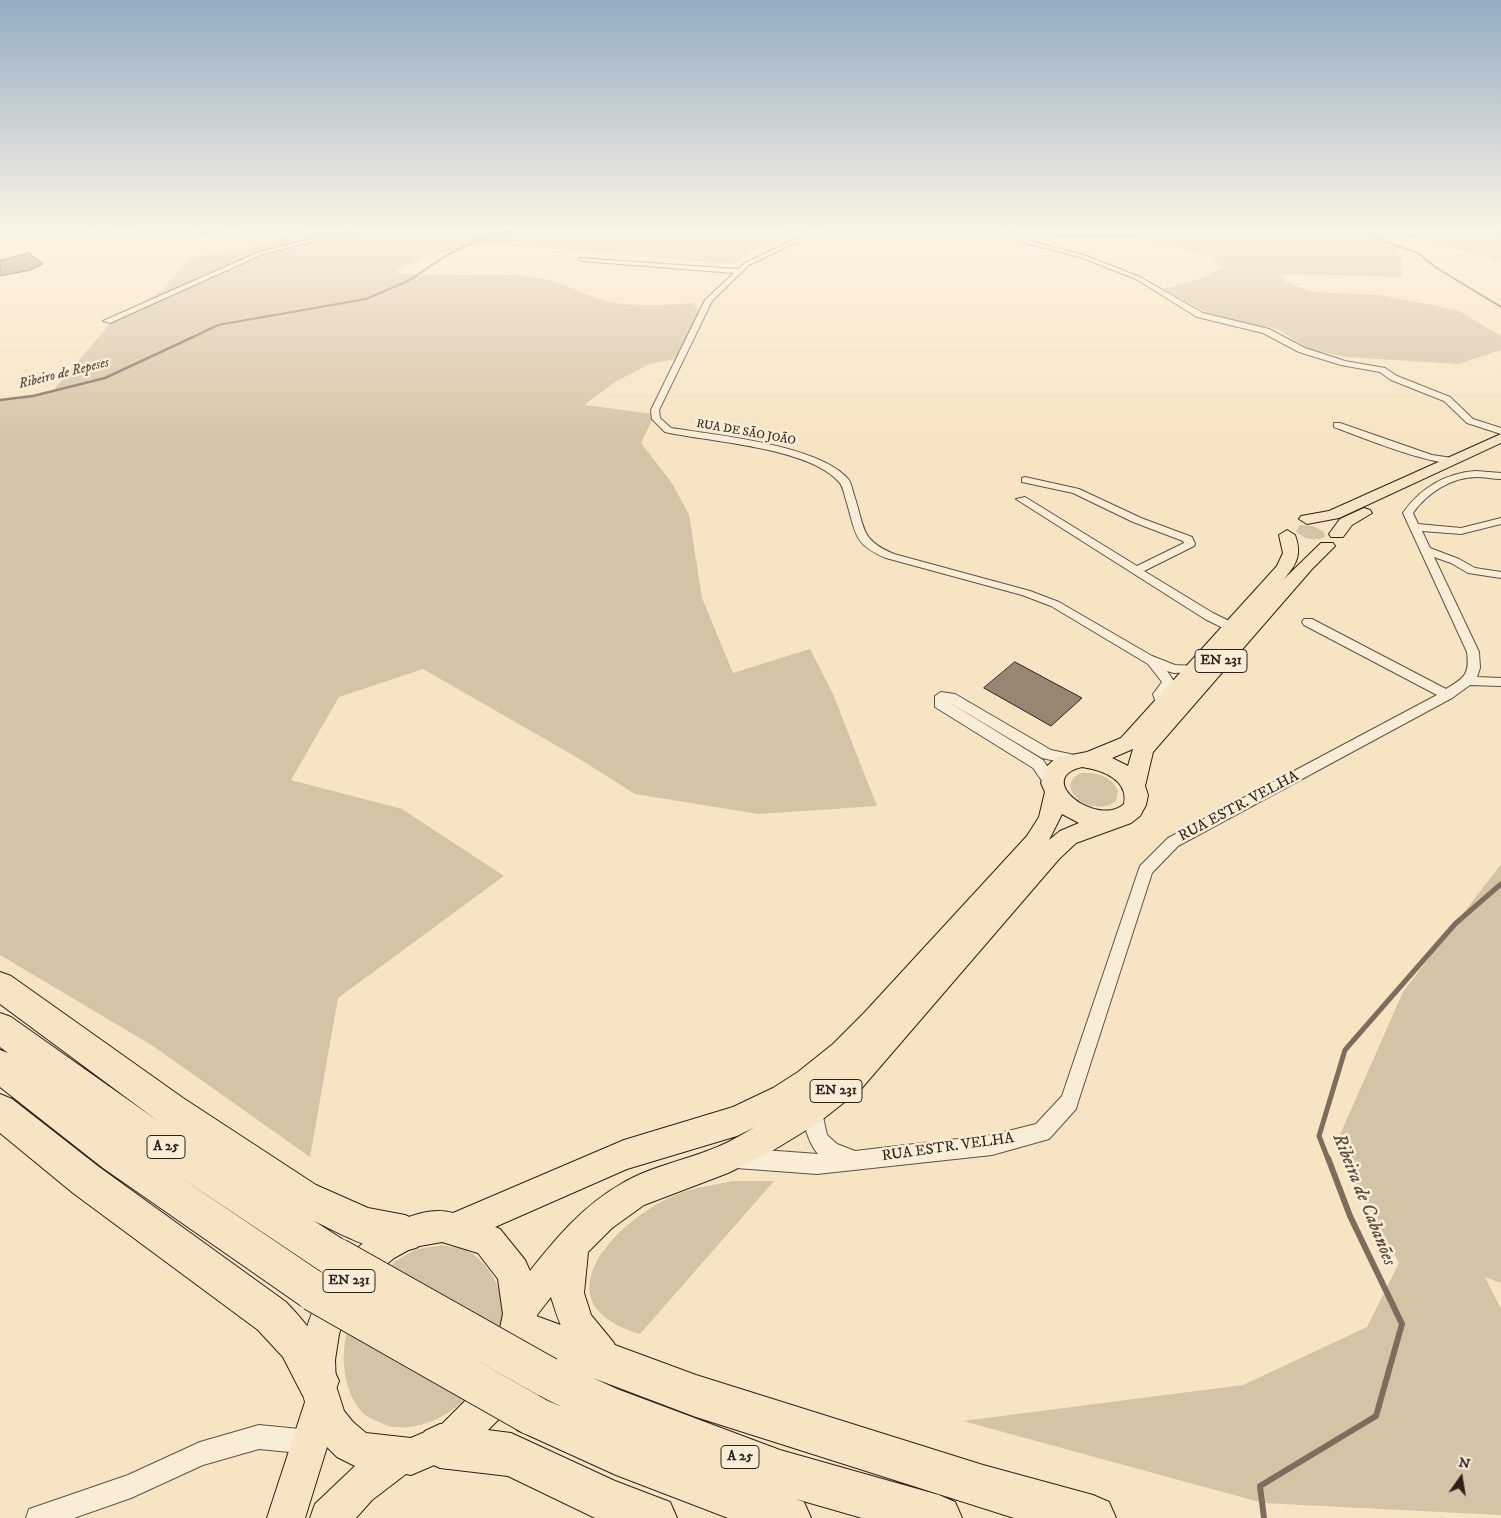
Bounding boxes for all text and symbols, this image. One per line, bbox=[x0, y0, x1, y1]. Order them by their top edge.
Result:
water label: Ribeiro de Repeses bbox=[17, 355, 111, 393]
street label: RUA DE SÃO JOÃO bbox=[695, 417, 797, 449]
road number: EN 231 bbox=[1195, 649, 1247, 672]
street label: RUA ESTR. VELHA bbox=[1176, 768, 1302, 846]
road number: EN 231 bbox=[810, 1080, 862, 1102]
street label: RUA ESTR. VELHA bbox=[881, 1130, 1015, 1166]
water label: Ribeira de Cabanões bbox=[1326, 1130, 1400, 1270]
road number: A 25 bbox=[147, 1136, 185, 1158]
road number: EN 231 bbox=[323, 1270, 375, 1292]
road number: A 25 bbox=[721, 1445, 759, 1468]
north arrow bbox=[1436, 1453, 1486, 1503]
text: N bbox=[1457, 1453, 1472, 1473]

